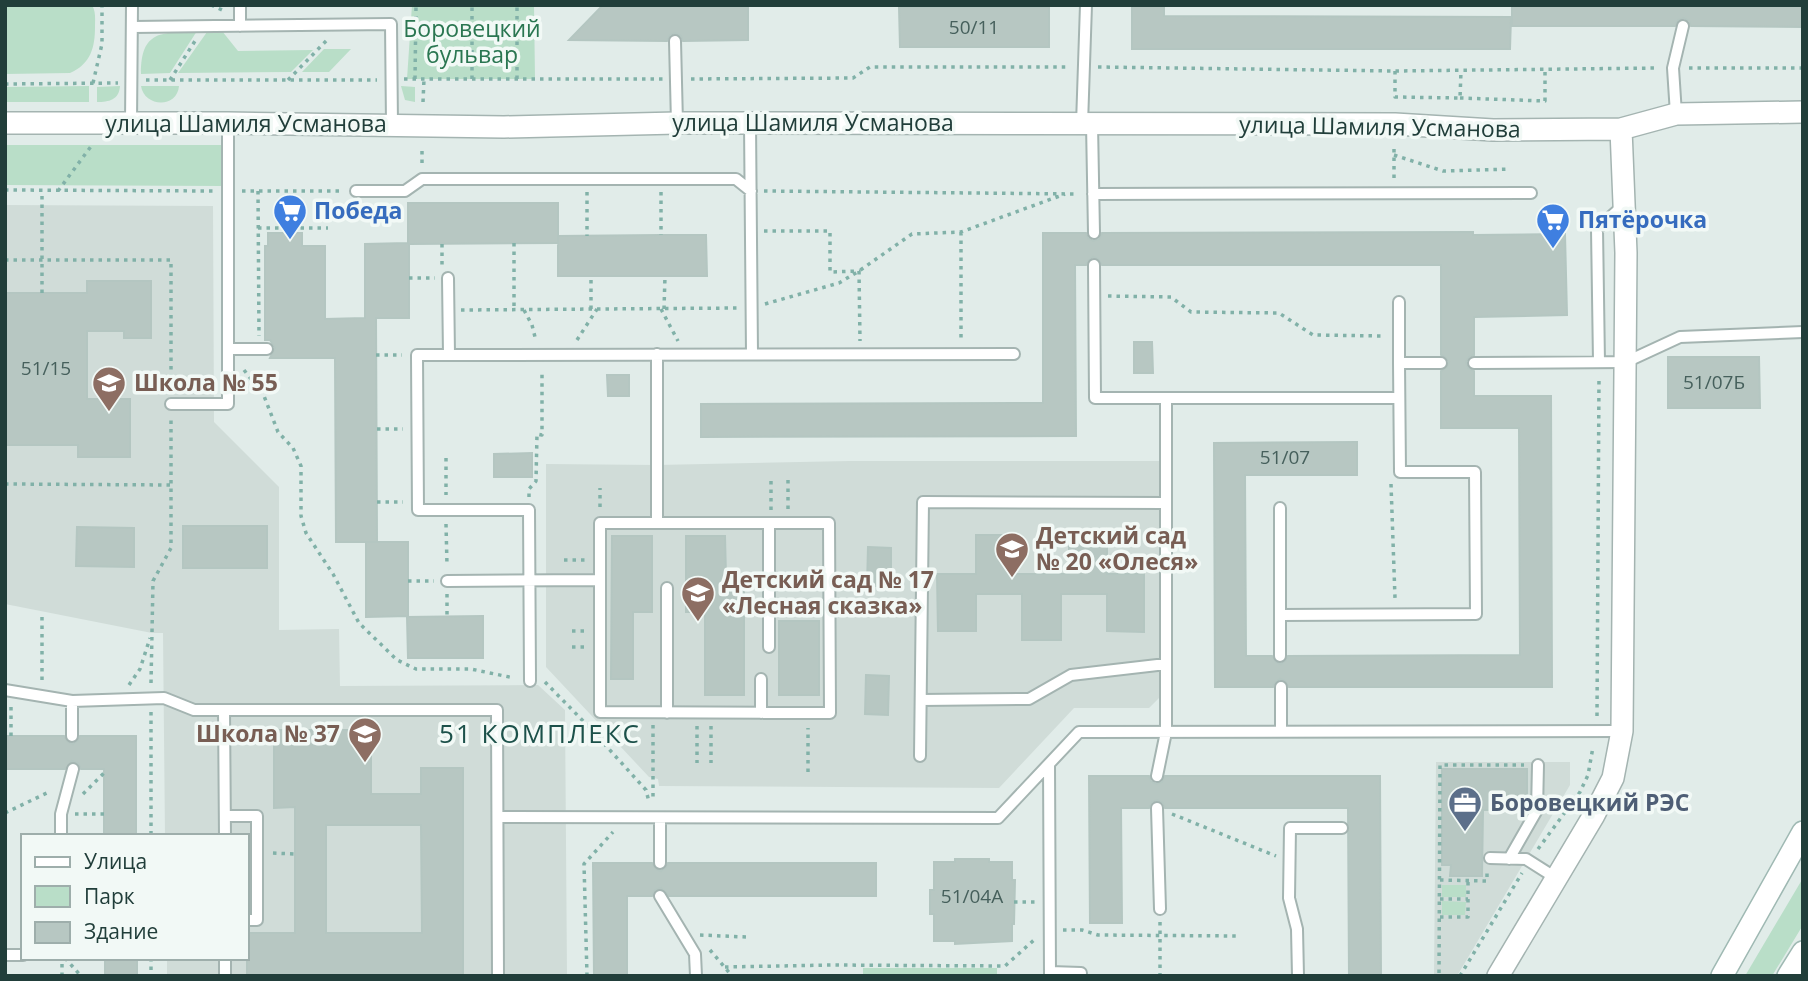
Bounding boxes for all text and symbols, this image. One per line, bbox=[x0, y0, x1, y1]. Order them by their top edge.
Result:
park label: Боровецкий бульвар bbox=[403, 12, 541, 70]
house number: 50/11 bbox=[949, 14, 999, 40]
street label: улица Шамиля Усманова bbox=[672, 106, 954, 138]
street label: улица Шамиля Усманова bbox=[105, 107, 387, 139]
street label: улица Шамиля Усманова bbox=[1239, 108, 1521, 144]
supermarket icon: Победа bbox=[271, 192, 309, 241]
place label: Победа bbox=[314, 194, 402, 226]
supermarket icon: Пятёрочка bbox=[1534, 201, 1572, 250]
place label: Пятёрочка bbox=[1578, 203, 1707, 235]
house number: 51/15 bbox=[21, 355, 71, 381]
school or university icon: Школа № 55 bbox=[90, 364, 128, 413]
place label: Школа № 55 bbox=[134, 366, 278, 398]
house number: 51/07Б bbox=[1683, 369, 1745, 395]
house number: 51/07 bbox=[1260, 444, 1310, 470]
place label: Детский сад № 20 «Олеся» bbox=[1036, 519, 1198, 577]
school or university icon: Детский сад № 20 «Олеся» bbox=[993, 530, 1031, 579]
place label: Детский сад № 17 «Лесная сказка» bbox=[722, 563, 934, 621]
school or university icon: Детский сад № 17 «Лесная сказка» bbox=[679, 574, 717, 623]
school or university icon: Школа № 37 bbox=[346, 715, 384, 764]
district label: 51 КОМПЛЕКС bbox=[439, 715, 641, 751]
place label: Школа № 37 bbox=[196, 717, 340, 749]
office icon: Боровецкий РЭС bbox=[1446, 784, 1484, 833]
place label: Боровецкий РЭС bbox=[1490, 786, 1689, 818]
legend bbox=[21, 834, 248, 960]
text: Улица bbox=[84, 847, 147, 875]
text: Парк bbox=[84, 882, 135, 910]
house number: 51/04А bbox=[941, 883, 1003, 909]
text: Здание bbox=[84, 917, 158, 945]

